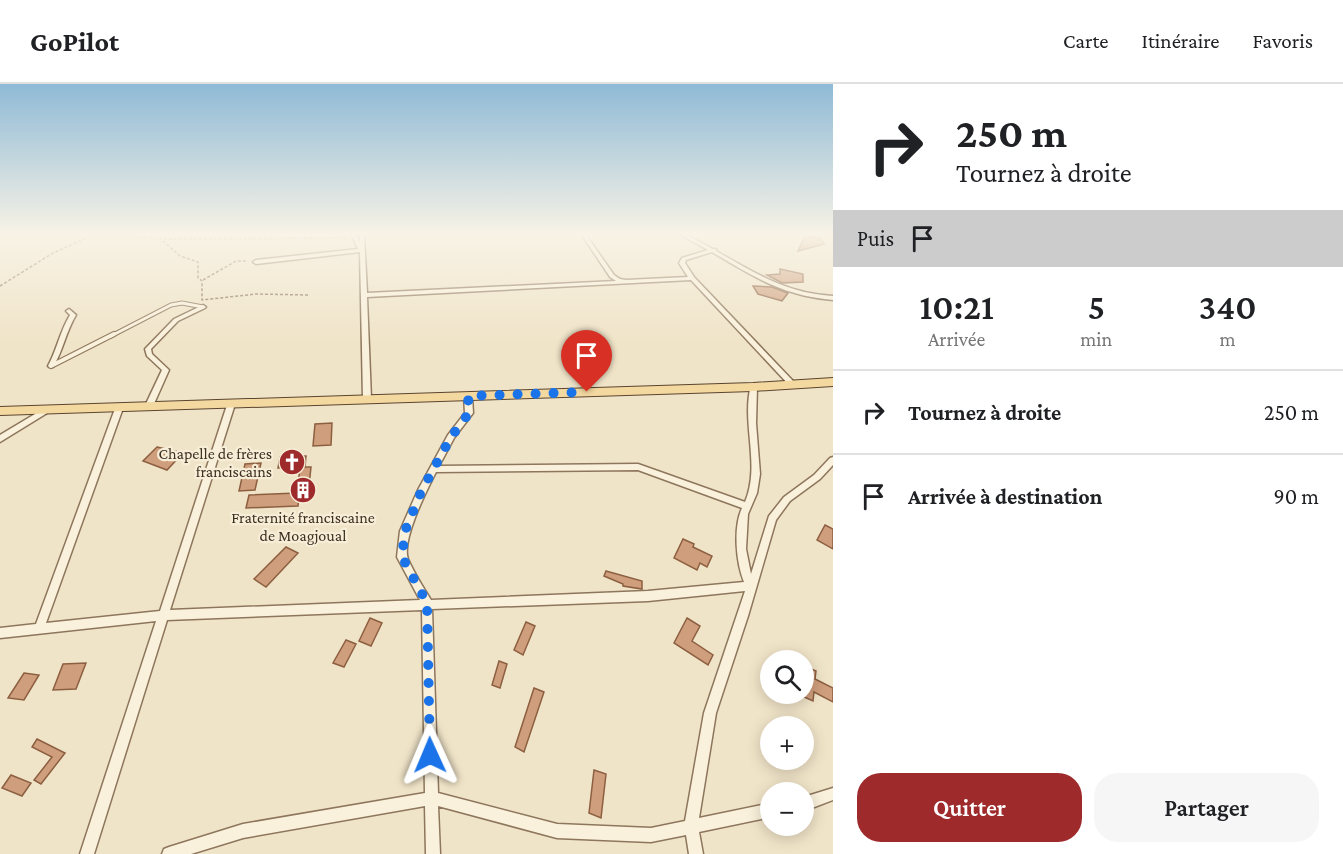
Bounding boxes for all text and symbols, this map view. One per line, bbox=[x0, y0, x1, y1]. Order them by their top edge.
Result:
text: GoPilot bbox=[30, 26, 119, 57]
text: Carte bbox=[1063, 29, 1109, 53]
text: Itinéraire bbox=[1142, 29, 1219, 53]
text: Favoris bbox=[1252, 29, 1313, 53]
icon: right bbox=[857, 108, 935, 186]
text: 250 m bbox=[956, 109, 1067, 156]
text: Tournez à droite bbox=[956, 158, 1132, 188]
icon: arrive bbox=[906, 222, 939, 255]
text: Puis bbox=[857, 226, 894, 251]
text: 10:21 bbox=[920, 287, 994, 327]
text: 5 bbox=[1088, 287, 1105, 327]
text: 340 bbox=[1199, 287, 1256, 327]
text: Arrivée bbox=[928, 328, 985, 350]
text: min bbox=[1080, 328, 1112, 350]
text: m bbox=[1220, 328, 1236, 350]
pin bbox=[561, 330, 612, 392]
icon: arrive bbox=[570, 339, 603, 372]
icon: right bbox=[857, 396, 890, 429]
text: Tournez à droite bbox=[908, 400, 1061, 425]
text: 250 m bbox=[1264, 400, 1319, 425]
place label: Chapelle de frères franciscains bbox=[158, 445, 272, 480]
church icon: Chapelle de frères franciscains bbox=[277, 447, 307, 477]
building icon: Fraternité franciscaine de Moagjoual bbox=[288, 475, 318, 505]
icon: arrive bbox=[857, 480, 890, 513]
text: Arrivée à destination bbox=[908, 484, 1102, 509]
text: 90 m bbox=[1274, 484, 1319, 509]
place label: Fraternité franciscaine de Moagjoual bbox=[231, 509, 375, 545]
map controls bbox=[760, 650, 814, 836]
button: search bbox=[760, 650, 814, 704]
button: + bbox=[760, 716, 814, 770]
position arrow bbox=[398, 723, 462, 787]
button: Quitter bbox=[857, 773, 1082, 842]
button: Partager bbox=[1094, 773, 1319, 842]
button: − bbox=[760, 782, 814, 836]

